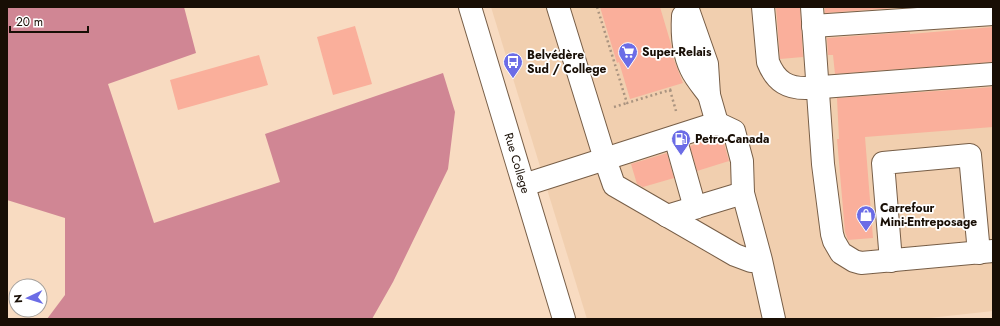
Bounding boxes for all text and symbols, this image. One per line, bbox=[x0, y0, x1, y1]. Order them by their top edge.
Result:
scale bar bbox=[10, 8, 88, 34]
text: 20 m bbox=[16, 13, 43, 31]
supermarket icon: Super-Relais bbox=[617, 41, 639, 69]
place label: Super-Relais bbox=[642, 43, 712, 61]
place label: Belvédère Sud / College bbox=[527, 46, 606, 78]
bus stop icon: Belvédère Sud / College bbox=[502, 51, 524, 79]
fuel station icon: Petro-Canada bbox=[670, 128, 692, 156]
place label: Petro-Canada bbox=[695, 130, 769, 148]
street label: Rue College bbox=[499, 131, 535, 196]
place label: Carrefour Mini-Entreposage bbox=[880, 199, 977, 231]
shop icon: Carrefour Mini-Entreposage bbox=[855, 204, 877, 232]
north arrow bbox=[8, 278, 48, 318]
text: N bbox=[10, 294, 26, 304]

